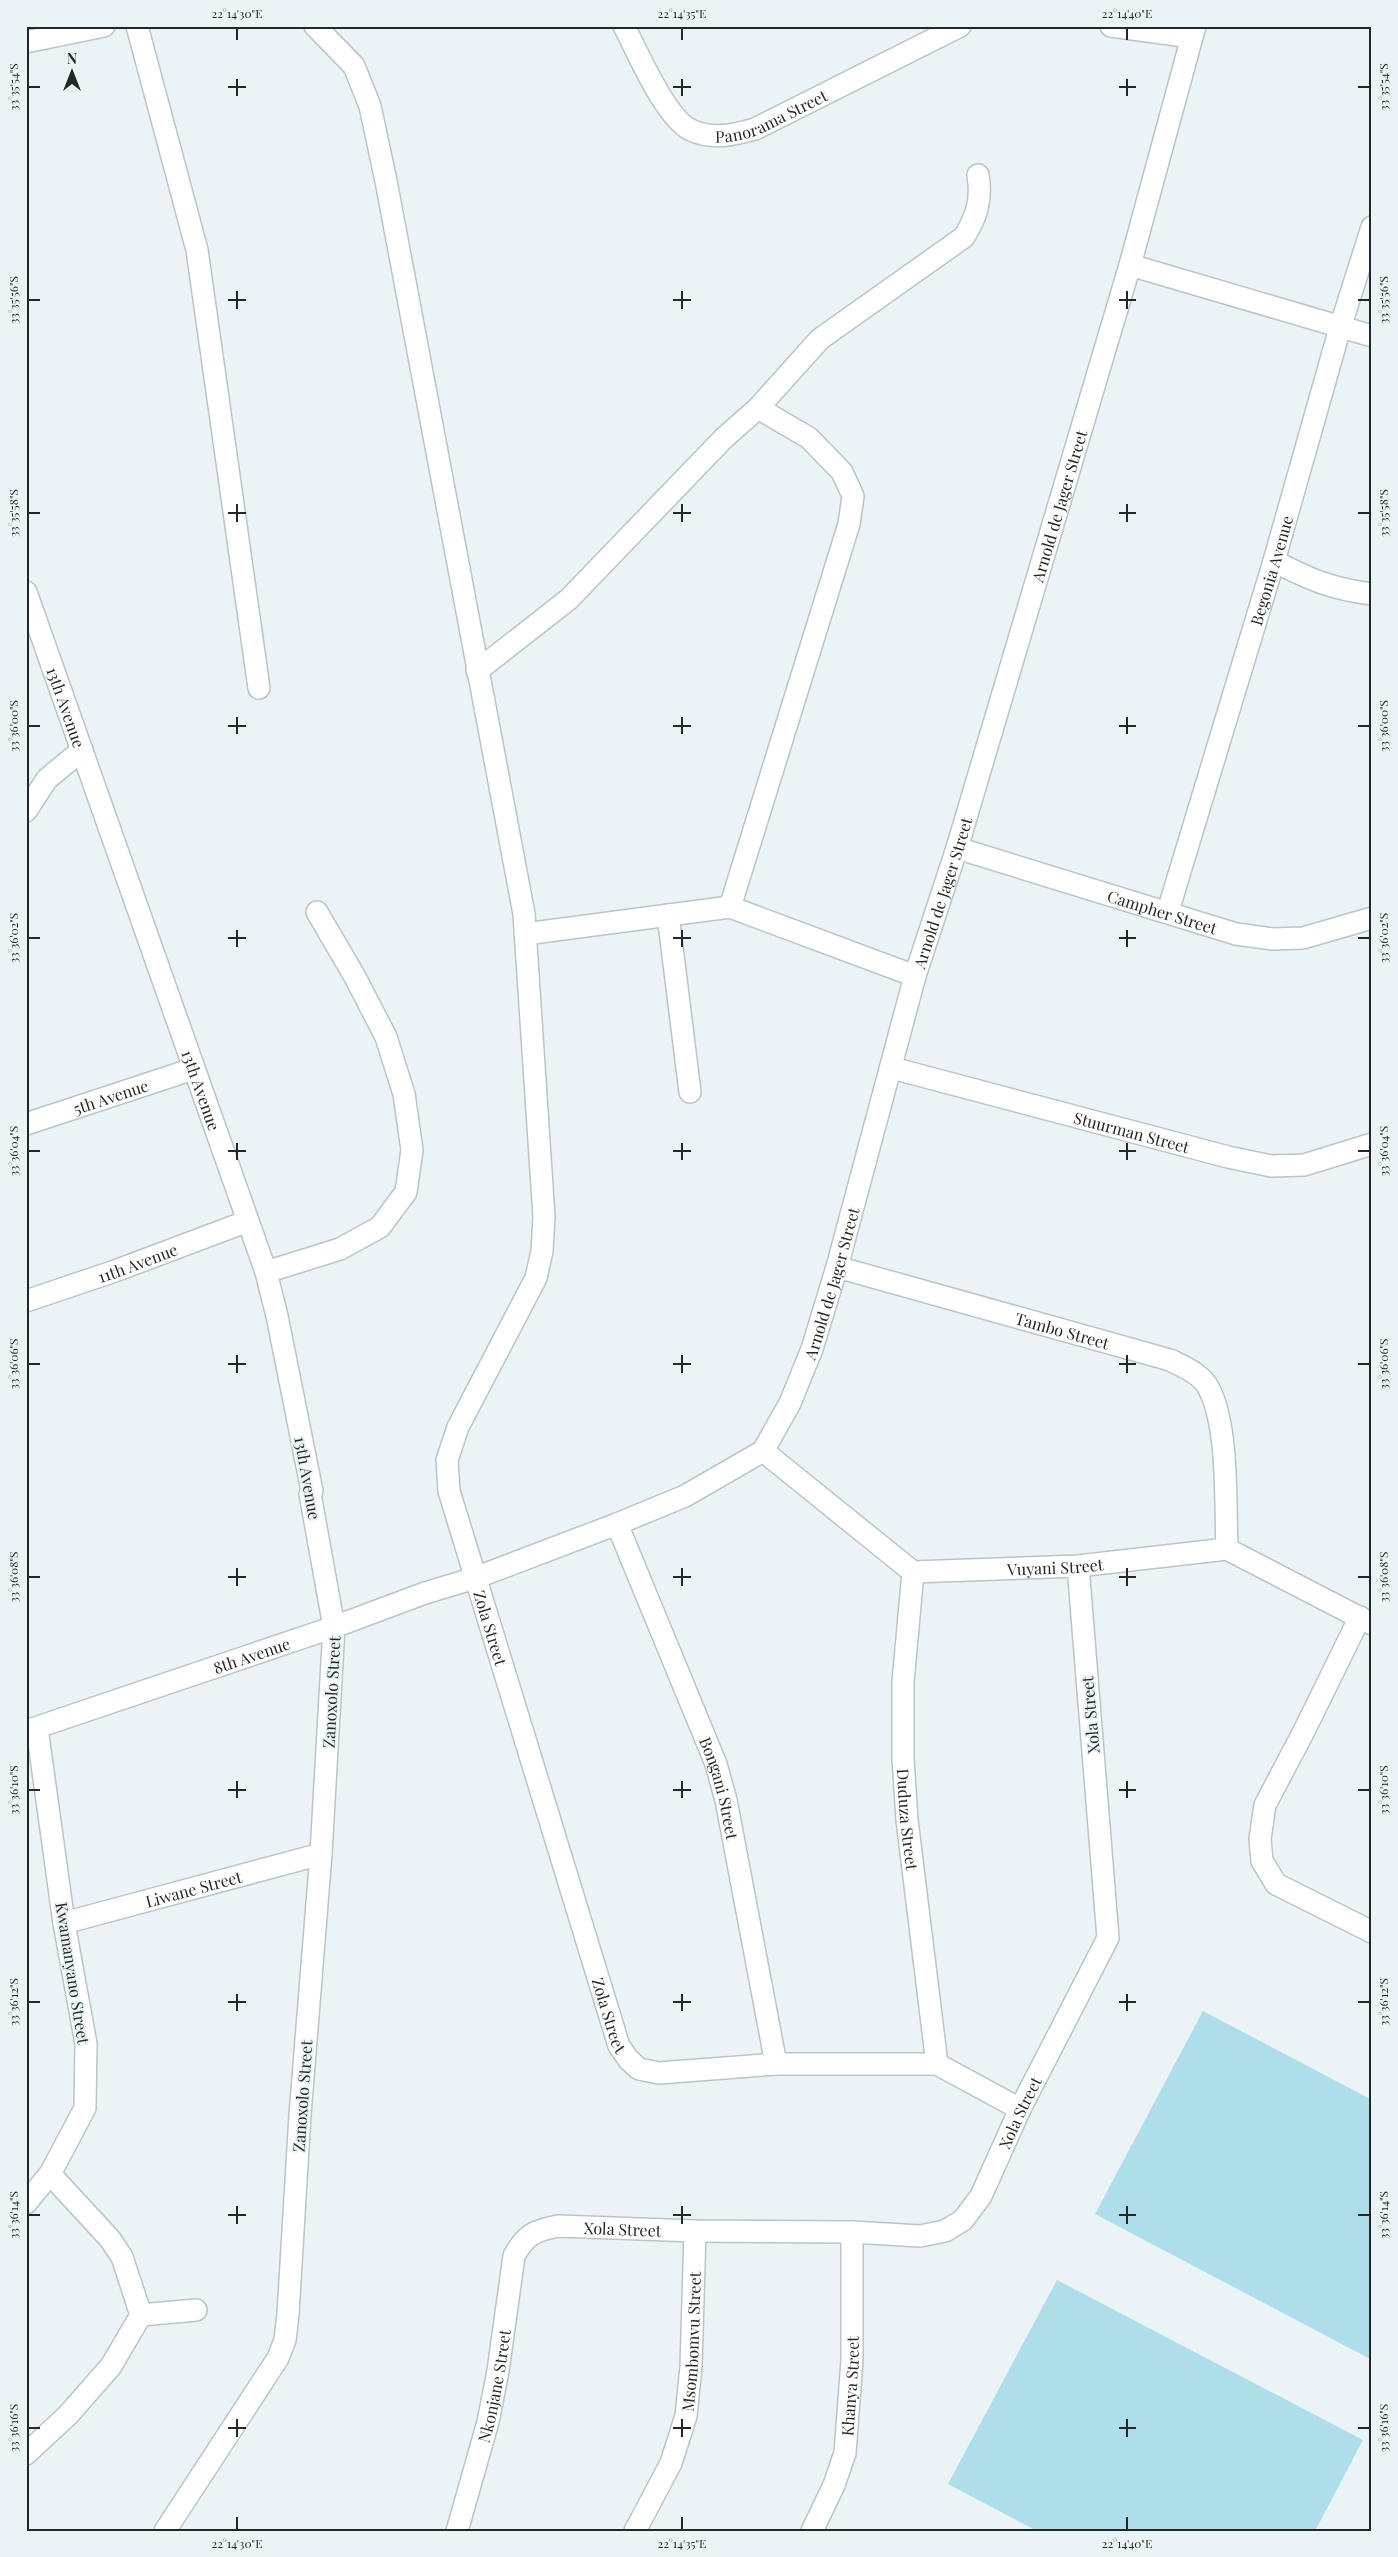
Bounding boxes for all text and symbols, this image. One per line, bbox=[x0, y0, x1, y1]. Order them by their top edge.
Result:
text: 22°14'30"E bbox=[212, 5, 262, 21]
text: 22°14'35"E bbox=[658, 5, 706, 21]
text: 22°14'40"E bbox=[1102, 5, 1152, 21]
north arrow bbox=[48, 48, 98, 98]
text: N bbox=[67, 49, 77, 68]
text: 33°35'54"S bbox=[5, 63, 21, 111]
text: 33°35'54"S bbox=[1375, 63, 1391, 111]
street label: Panorama Street bbox=[715, 84, 831, 146]
text: 33°35'56"S bbox=[5, 276, 21, 324]
text: 33°35'56"S bbox=[1375, 276, 1391, 324]
street label: Arnold de Jager Street bbox=[1026, 427, 1091, 585]
text: 33°35'58"S bbox=[5, 489, 21, 537]
text: 33°35'58"S bbox=[1375, 489, 1391, 537]
street label: Begonia Avenue bbox=[1245, 513, 1297, 628]
street label: 13th Avenue bbox=[43, 664, 91, 750]
text: 33°36'00"S bbox=[5, 700, 21, 752]
text: 33°36'00"S bbox=[1375, 700, 1391, 752]
street label: Arnold de Jager Street bbox=[907, 814, 976, 972]
street label: Campher Street bbox=[1105, 885, 1220, 938]
text: 33°36'02"S bbox=[5, 913, 21, 963]
text: 33°36'02"S bbox=[1375, 913, 1391, 963]
street label: 13th Avenue bbox=[178, 1047, 226, 1133]
street label: 5th Avenue bbox=[70, 1074, 151, 1118]
street label: Stuurman Street bbox=[1072, 1106, 1192, 1157]
text: 33°36'04"S bbox=[5, 1126, 21, 1176]
text: 33°36'04"S bbox=[1375, 1126, 1391, 1176]
street label: Arnold de Jager Street bbox=[798, 1204, 863, 1363]
street label: 11th Avenue bbox=[95, 1238, 180, 1287]
street label: Tambo Street bbox=[1013, 1307, 1112, 1353]
text: 33°36'06"S bbox=[5, 1339, 21, 1390]
text: 33°36'06"S bbox=[1375, 1339, 1391, 1390]
street label: 13th Avenue bbox=[290, 1435, 326, 1521]
text: 33°36'08"S bbox=[5, 1551, 21, 1603]
text: 33°36'08"S bbox=[1375, 1551, 1391, 1603]
street label: Vuyani Street bbox=[1006, 1553, 1105, 1579]
street label: Zola Street bbox=[470, 1588, 512, 1668]
street label: 8th Avenue bbox=[210, 1632, 293, 1678]
street label: Zanoxolo Street bbox=[318, 1635, 344, 1749]
street label: Xola Street bbox=[1076, 1675, 1104, 1755]
street label: Bongani Street bbox=[695, 1734, 744, 1841]
text: 33°36'10"S bbox=[5, 1765, 21, 1815]
text: 33°36'10"S bbox=[1375, 1765, 1391, 1815]
street label: Duduza Street bbox=[893, 1768, 924, 1872]
street label: Liwane Street bbox=[143, 1865, 244, 1911]
street label: Kwamanyano Street bbox=[51, 1901, 95, 2046]
street label: Zola Street bbox=[588, 1975, 631, 2058]
text: 33°36'12"S bbox=[5, 1978, 21, 2026]
text: 33°36'12"S bbox=[1375, 1978, 1391, 2026]
street label: Zanoxolo Street bbox=[288, 2039, 316, 2153]
street label: Xola Street bbox=[993, 2072, 1046, 2152]
text: 33°36'14"S bbox=[5, 2191, 21, 2239]
text: 33°36'14"S bbox=[1375, 2191, 1391, 2239]
street label: Xola Street bbox=[583, 2216, 662, 2240]
street label: Msombomvu Street bbox=[676, 2271, 704, 2412]
street label: Nkonjane Street bbox=[472, 2328, 514, 2445]
street label: Khanya Street bbox=[836, 2336, 863, 2437]
text: 33°36'16"S bbox=[5, 2404, 21, 2452]
text: 33°36'16"S bbox=[1375, 2404, 1391, 2452]
text: 22°14'30"E bbox=[212, 2535, 262, 2551]
text: 22°14'35"E bbox=[658, 2535, 706, 2551]
text: 22°14'40"E bbox=[1102, 2535, 1152, 2551]

